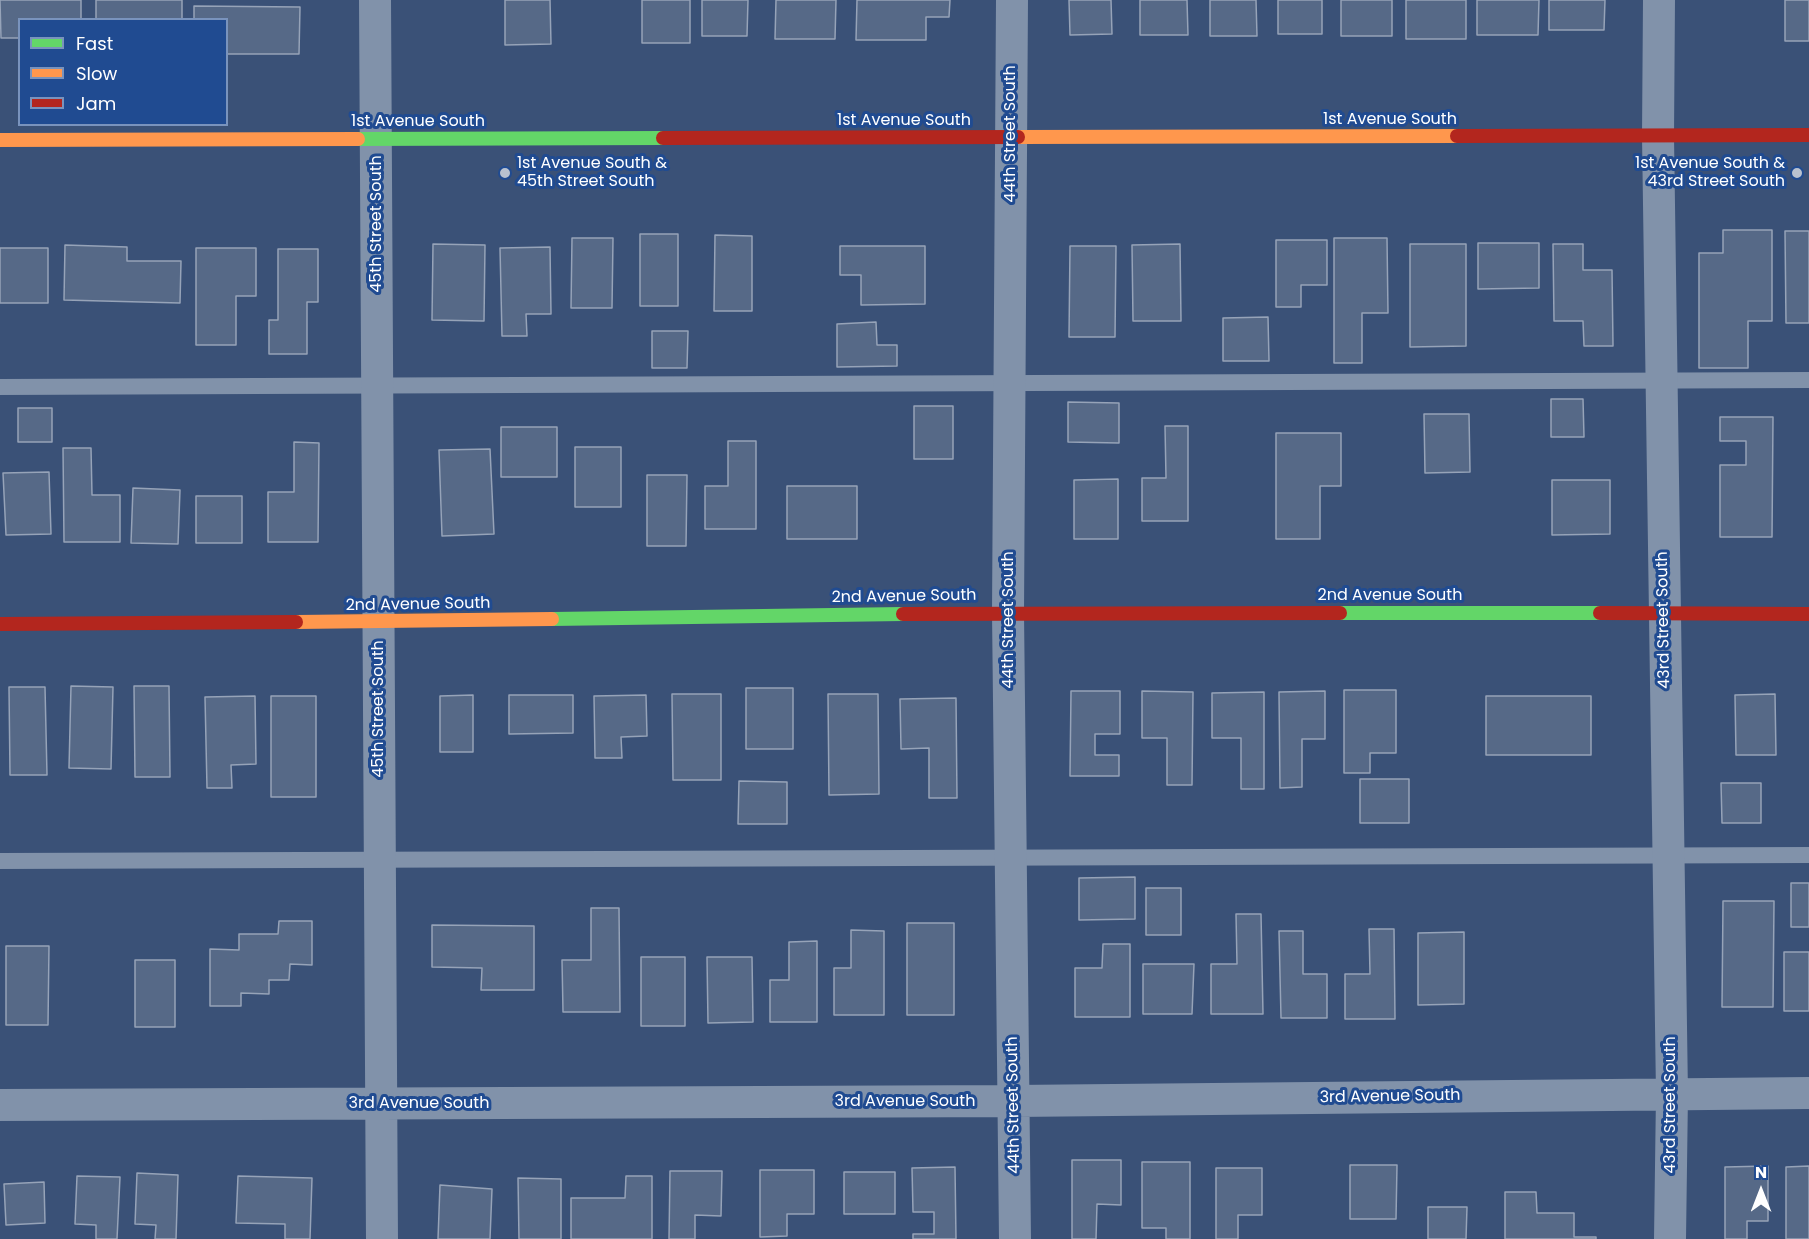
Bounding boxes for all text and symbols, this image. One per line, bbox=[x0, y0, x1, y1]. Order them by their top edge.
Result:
legend bbox=[18, 18, 228, 126]
text: Fast bbox=[76, 31, 113, 56]
text: Slow bbox=[76, 61, 117, 86]
street label: 44th Street South bbox=[1001, 65, 1021, 203]
text: Jam bbox=[76, 91, 116, 116]
street label: 1st Avenue South bbox=[1323, 110, 1457, 130]
street label: 1st Avenue South bbox=[837, 111, 971, 131]
street label: 1st Avenue South bbox=[351, 112, 485, 132]
place label: 1st Avenue South & 45th Street South bbox=[517, 154, 667, 192]
place label: 1st Avenue South & 43rd Street South bbox=[1635, 154, 1785, 192]
street label: 45th Street South bbox=[367, 155, 387, 293]
marker: 1st Avenue South & 45th Street South bbox=[498, 166, 512, 180]
marker: 1st Avenue South & 43rd Street South bbox=[1790, 166, 1804, 180]
street label: 44th Street South bbox=[999, 551, 1019, 689]
street label: 43rd Street South bbox=[1653, 551, 1675, 689]
street label: 2nd Avenue South bbox=[831, 586, 977, 608]
street label: 2nd Avenue South bbox=[1318, 586, 1462, 606]
street label: 2nd Avenue South bbox=[345, 594, 491, 616]
street label: 45th Street South bbox=[369, 640, 389, 778]
street label: 44th Street South bbox=[1003, 1036, 1025, 1174]
street label: 43rd Street South bbox=[1661, 1036, 1681, 1174]
street label: 3rd Avenue South bbox=[1319, 1086, 1461, 1108]
street label: 3rd Avenue South bbox=[835, 1092, 975, 1112]
street label: 3rd Avenue South bbox=[349, 1094, 489, 1114]
north arrow bbox=[1731, 1161, 1791, 1221]
text: N bbox=[1755, 1161, 1767, 1184]

